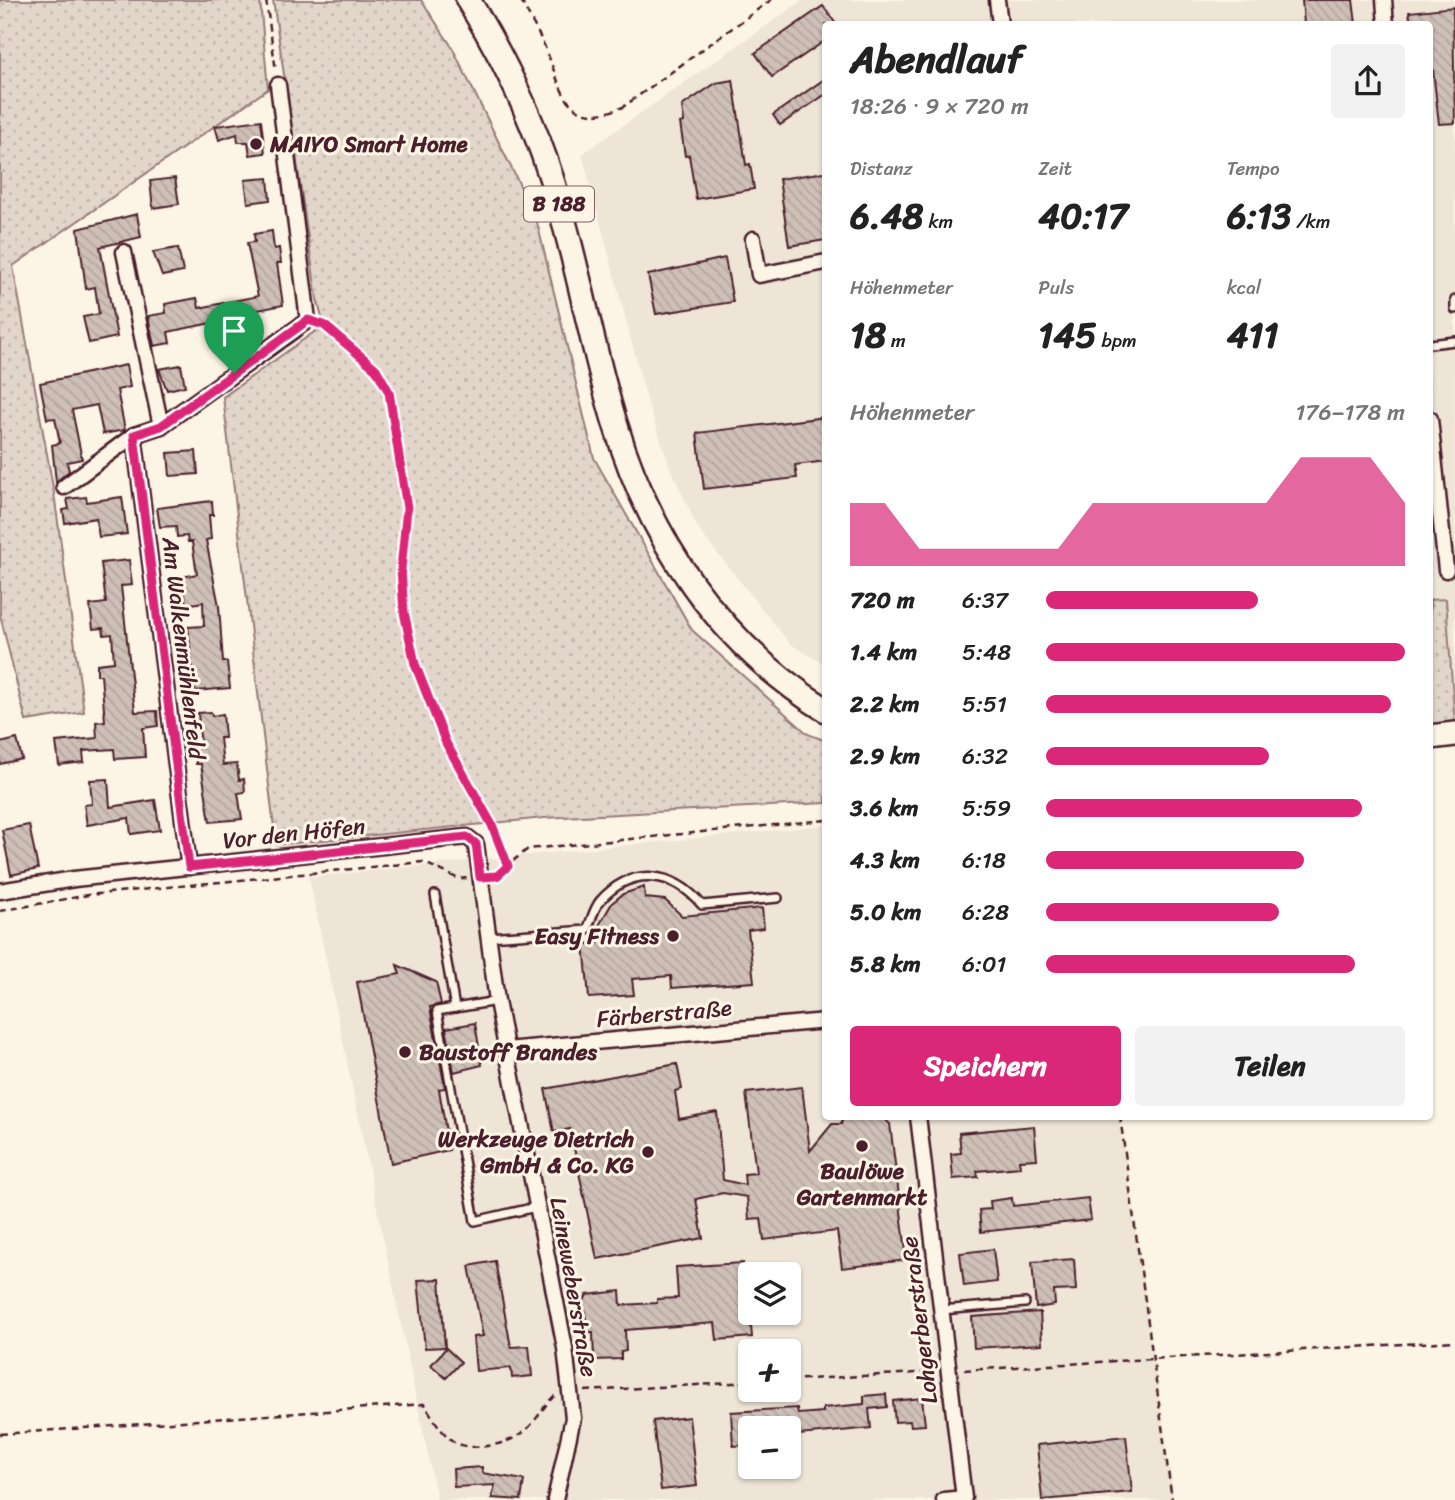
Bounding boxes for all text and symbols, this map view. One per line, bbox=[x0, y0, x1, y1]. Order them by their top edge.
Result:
text: Abendlauf bbox=[850, 26, 1023, 93]
button: share bbox=[1331, 44, 1405, 118]
text: 18:26 · 9 × 720 m bbox=[850, 86, 1029, 127]
place label: MAIYO Smart Home bbox=[269, 124, 468, 165]
marker: MAIYO Smart Home bbox=[248, 136, 264, 152]
text: Distanz bbox=[850, 152, 913, 185]
text: Zeit bbox=[1038, 152, 1072, 185]
text: Tempo bbox=[1227, 152, 1280, 185]
text: 6.48 bbox=[850, 185, 923, 247]
text: 40:17 bbox=[1038, 185, 1128, 247]
text: 6:13 bbox=[1227, 185, 1291, 247]
road number: B 188 bbox=[524, 186, 594, 222]
text: km bbox=[923, 205, 953, 238]
text: /km bbox=[1291, 205, 1330, 238]
text: Höhenmeter bbox=[850, 271, 953, 304]
text: Puls bbox=[1038, 271, 1074, 304]
text: kcal bbox=[1227, 271, 1261, 304]
pin bbox=[204, 301, 264, 373]
text: 18 bbox=[850, 304, 886, 366]
text: 145 bbox=[1038, 304, 1097, 366]
text: 411 bbox=[1227, 304, 1279, 366]
icon: arrive bbox=[215, 312, 253, 350]
text: m bbox=[886, 324, 906, 357]
text: bpm bbox=[1097, 324, 1137, 357]
text: Höhenmeter bbox=[850, 392, 974, 433]
text: 176–178 m bbox=[1295, 392, 1405, 433]
street label: Am Walkenmühlenfeld bbox=[149, 534, 218, 763]
text: 720 m bbox=[850, 580, 915, 621]
text: 6:37 bbox=[962, 580, 1008, 621]
text: 1.4 km bbox=[850, 632, 917, 673]
text: 5:48 bbox=[962, 632, 1011, 673]
text: 2.2 km bbox=[850, 684, 919, 725]
text: 5:51 bbox=[962, 684, 1007, 725]
text: 2.9 km bbox=[850, 736, 920, 777]
text: 6:32 bbox=[962, 736, 1008, 777]
text: 3.6 km bbox=[850, 788, 919, 829]
text: 5:59 bbox=[962, 788, 1011, 829]
street label: Vor den Höfen bbox=[221, 806, 367, 861]
text: 4.3 km bbox=[850, 840, 920, 881]
text: 6:18 bbox=[962, 840, 1006, 881]
text: 5.0 km bbox=[850, 892, 921, 933]
text: 6:28 bbox=[962, 892, 1009, 933]
place label: Easy Fitness bbox=[535, 916, 660, 957]
marker: Easy Fitness bbox=[665, 928, 681, 944]
text: 5.8 km bbox=[850, 944, 921, 985]
text: 6:01 bbox=[962, 944, 1006, 985]
street label: Färberstraße bbox=[595, 987, 733, 1040]
button: Speichern bbox=[850, 1026, 1121, 1106]
button: Teilen bbox=[1135, 1026, 1405, 1106]
place label: Baustoff Brandes bbox=[419, 1032, 598, 1073]
marker: Baustoff Brandes bbox=[397, 1044, 413, 1060]
place label: Werkzeuge Dietrich GmbH & Co. KG bbox=[438, 1119, 634, 1186]
marker: Baulöwe Gartenmarkt bbox=[854, 1138, 870, 1154]
marker: Werkzeuge Dietrich GmbH & Co. KG bbox=[640, 1144, 656, 1160]
place label: Baulöwe Gartenmarkt bbox=[796, 1151, 927, 1218]
street label: Leineweberstraße bbox=[538, 1194, 610, 1380]
street label: Lohgerberstraße bbox=[889, 1234, 950, 1406]
map controls bbox=[738, 1262, 801, 1479]
button: layers bbox=[738, 1262, 801, 1325]
button: + bbox=[738, 1339, 801, 1402]
button: − bbox=[738, 1416, 801, 1479]

